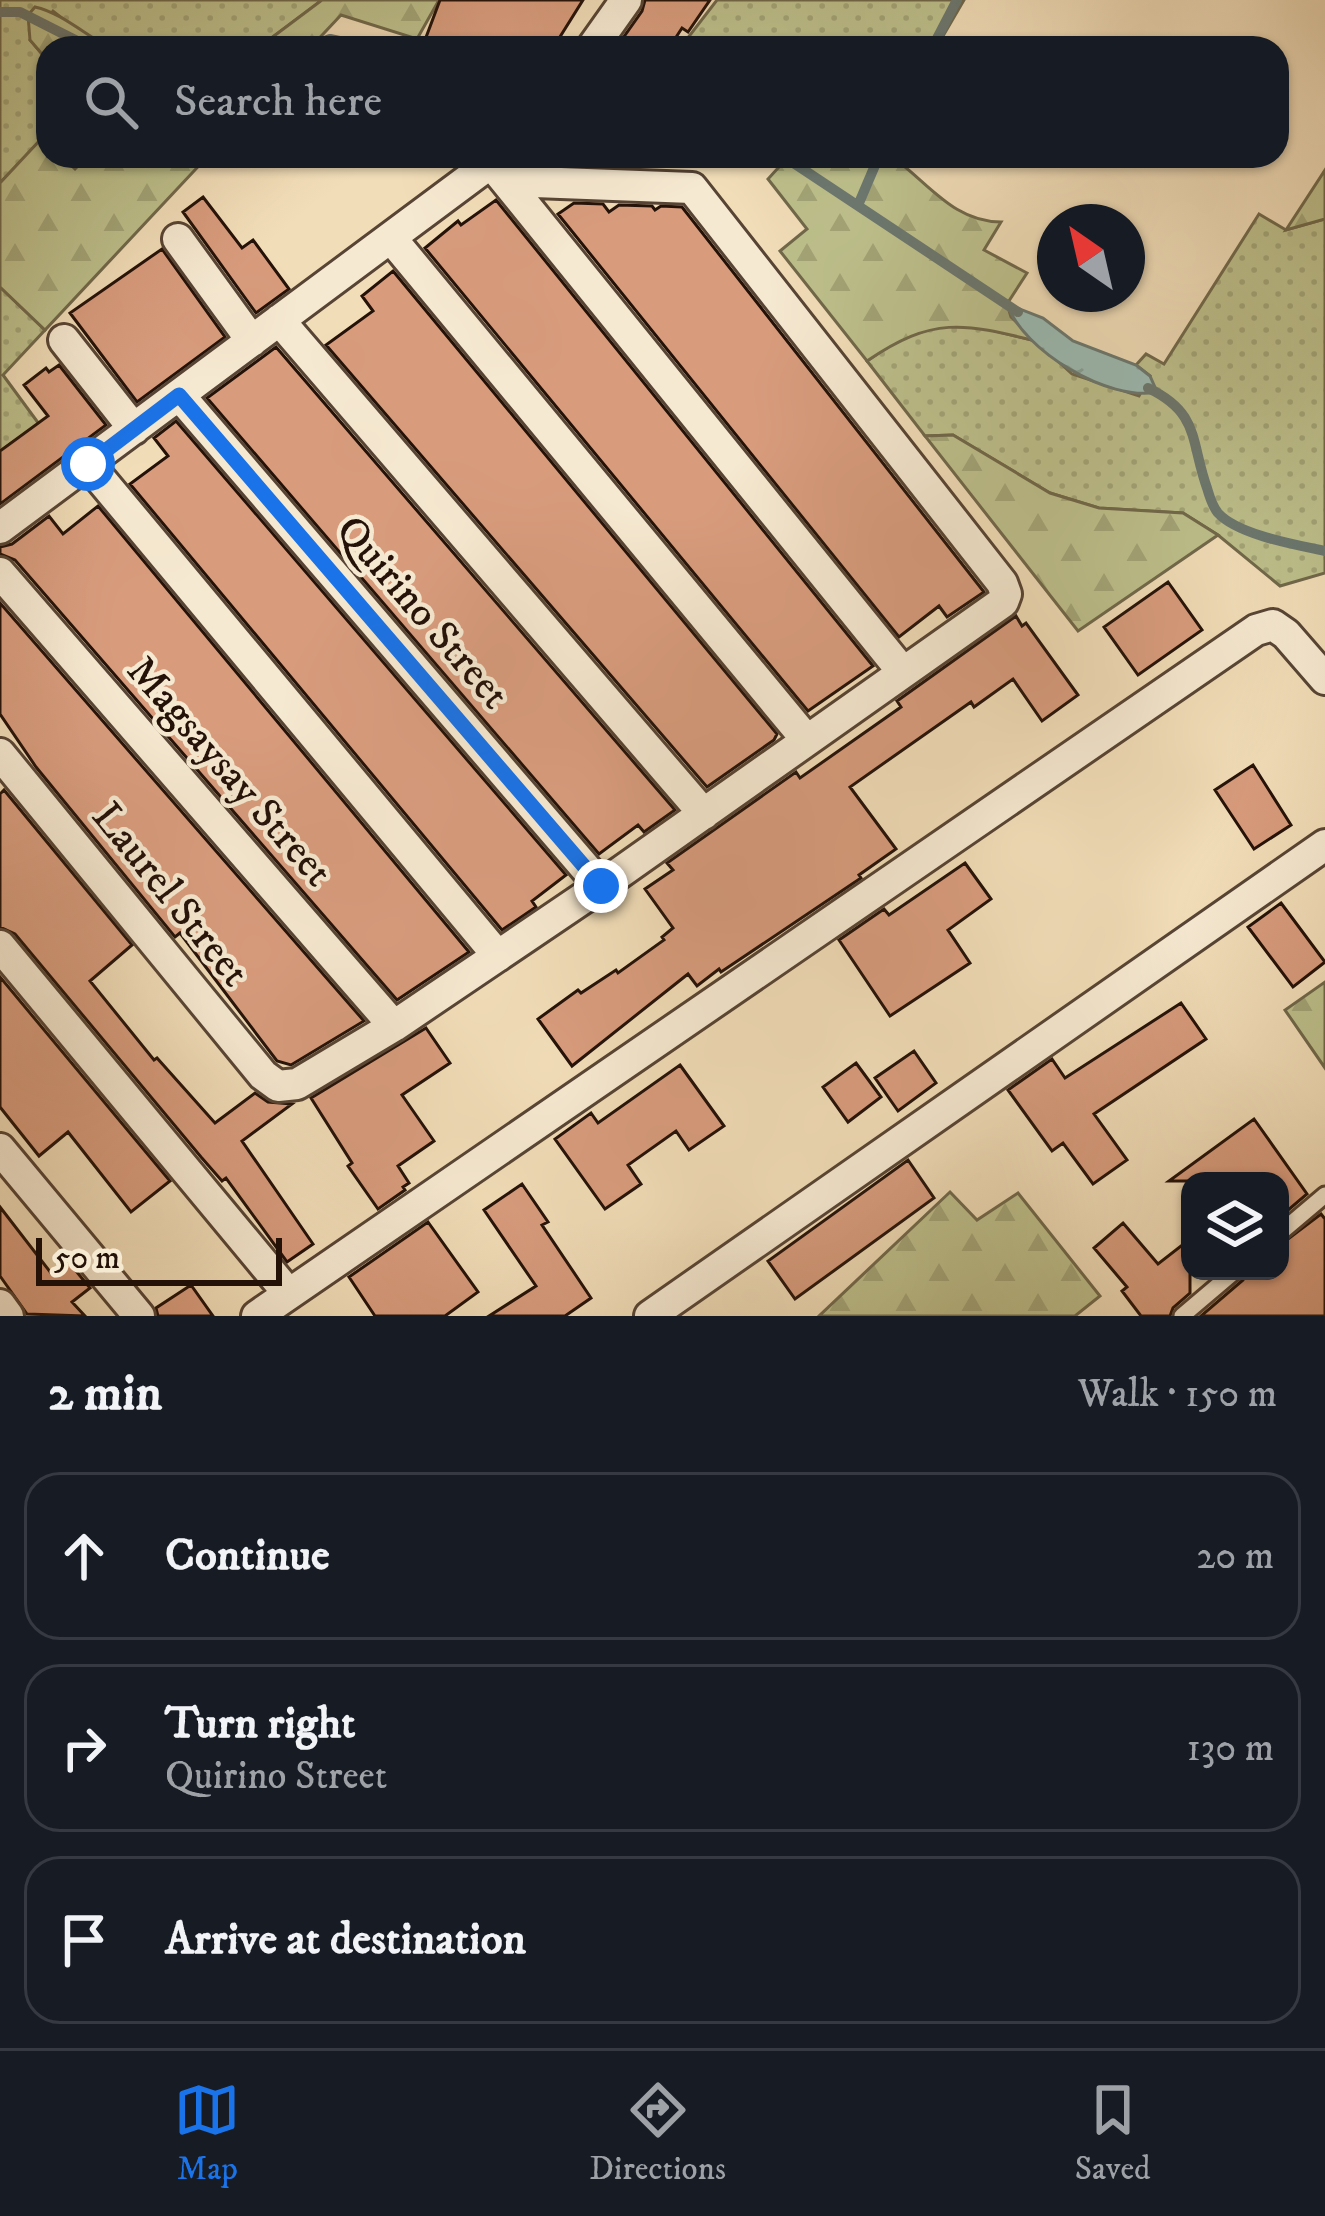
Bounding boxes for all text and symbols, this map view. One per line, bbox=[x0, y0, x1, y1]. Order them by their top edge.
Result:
search box bbox=[36, 36, 1289, 168]
icon: search bbox=[78, 69, 144, 135]
text: Search here bbox=[174, 74, 382, 130]
north arrow bbox=[1037, 204, 1145, 312]
route start bbox=[61, 437, 115, 491]
street label: Quirino Street bbox=[324, 506, 520, 720]
street label: Magsaysay Street bbox=[115, 646, 343, 898]
street label: Laurel Street bbox=[80, 792, 260, 998]
route end bbox=[574, 859, 628, 913]
map controls bbox=[1181, 1172, 1289, 1280]
button: layers bbox=[1181, 1172, 1289, 1280]
scale bar bbox=[36, 1232, 282, 1285]
text: 50 m bbox=[54, 1238, 120, 1279]
text: 2 min bbox=[48, 1362, 162, 1426]
text: Walk · 150 m bbox=[1078, 1370, 1277, 1419]
icon: ahead bbox=[51, 1523, 117, 1589]
text: Continue bbox=[165, 1528, 330, 1584]
text: 20 m bbox=[1196, 1532, 1274, 1581]
text: Turn right bbox=[165, 1696, 355, 1752]
icon: right bbox=[51, 1715, 117, 1781]
text: 130 m bbox=[1186, 1724, 1274, 1773]
text: Quirino Street bbox=[165, 1752, 387, 1801]
icon: arrive bbox=[51, 1907, 117, 1973]
text: Arrive at destination bbox=[165, 1912, 526, 1968]
tab: Map bbox=[174, 2077, 240, 2190]
tab: Directions bbox=[589, 2077, 726, 2190]
tab: Saved bbox=[1075, 2077, 1151, 2190]

